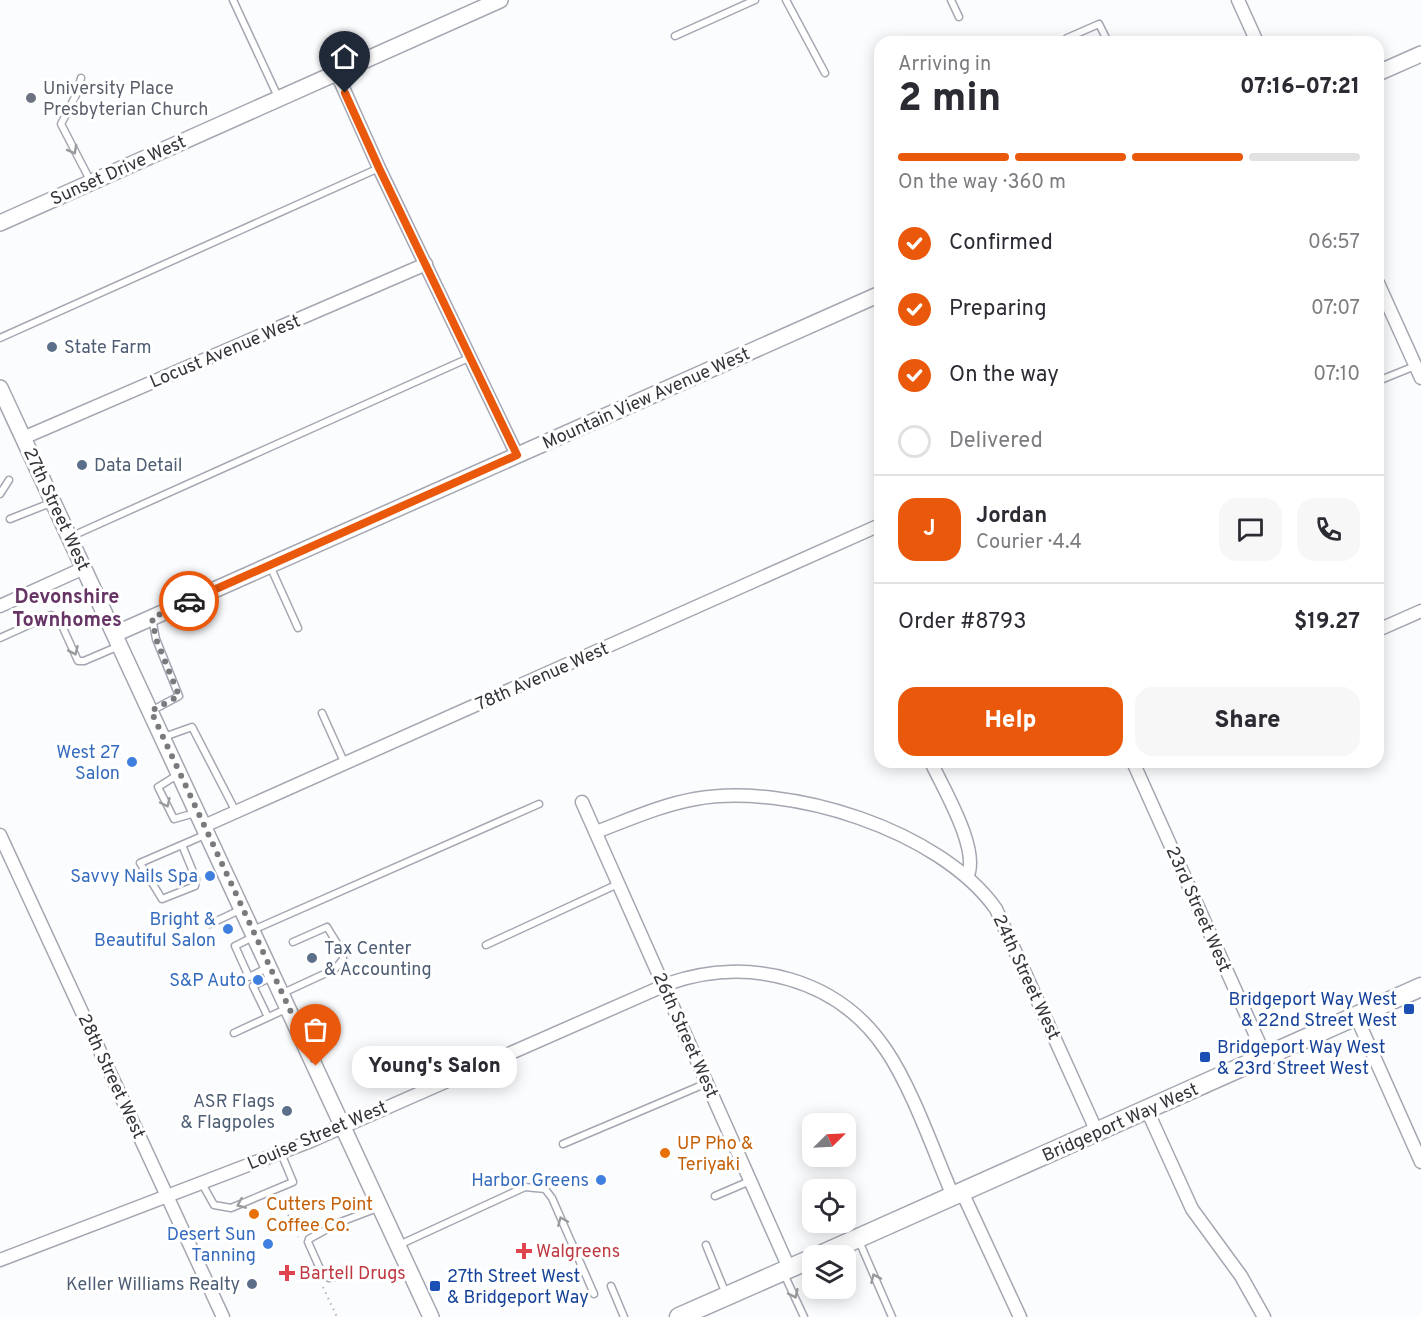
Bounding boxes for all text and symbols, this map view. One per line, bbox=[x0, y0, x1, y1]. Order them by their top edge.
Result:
pin bbox=[319, 31, 370, 93]
icon: home bbox=[328, 40, 361, 73]
text: Arriving in bbox=[898, 52, 991, 78]
text: 07:16–07:21 bbox=[1240, 74, 1360, 101]
text: 2 min bbox=[898, 76, 1001, 125]
place label: University Place Presbyterian Church bbox=[43, 78, 208, 122]
marker: University Place Presbyterian Church bbox=[24, 91, 38, 105]
street label: Sunset Drive West bbox=[47, 131, 190, 212]
one-way arrow bbox=[66, 144, 77, 154]
text: On the way · 360 m bbox=[898, 170, 1066, 196]
icon: check bbox=[898, 227, 931, 260]
text: Confirmed bbox=[949, 230, 1053, 257]
text: 06:57 bbox=[1308, 230, 1360, 256]
icon: check bbox=[898, 293, 931, 326]
text: Preparing bbox=[949, 296, 1047, 323]
text: 07:07 bbox=[1311, 296, 1360, 322]
street label: Locust Avenue West bbox=[147, 310, 304, 394]
place label: State Farm bbox=[64, 337, 152, 360]
marker: State Farm bbox=[45, 340, 59, 354]
street label: Mountain View Avenue West bbox=[539, 343, 754, 456]
icon: check bbox=[898, 359, 931, 392]
text: On the way bbox=[949, 362, 1059, 389]
text: 07:10 bbox=[1313, 362, 1360, 388]
text: Delivered bbox=[949, 428, 1043, 455]
street label: 27th Street West bbox=[17, 444, 94, 575]
place label: Data Detail bbox=[94, 455, 182, 478]
marker: Data Detail bbox=[75, 458, 89, 472]
button: chat bbox=[1219, 498, 1282, 561]
button: phone bbox=[1297, 498, 1360, 561]
text: Jordan bbox=[976, 503, 1047, 530]
text: J bbox=[923, 516, 936, 543]
text: Courier · 4.4 bbox=[976, 530, 1082, 556]
courier bbox=[159, 571, 219, 631]
district label: Devonshire Townhomes bbox=[12, 585, 122, 634]
icon: car bbox=[173, 585, 206, 618]
text: Order #8793 bbox=[898, 609, 1026, 636]
text: $19.27 bbox=[1294, 609, 1360, 636]
street label: 78th Avenue West bbox=[473, 638, 613, 717]
one-way arrow bbox=[67, 645, 79, 656]
button: Help bbox=[898, 687, 1123, 756]
button: Share bbox=[1135, 687, 1360, 756]
place label: West 27 Salon bbox=[56, 742, 120, 786]
marker: West 27 Salon bbox=[125, 755, 139, 769]
one-way arrow bbox=[159, 797, 171, 808]
street label: 23rd Street West bbox=[1160, 843, 1236, 976]
place label: Savvy Nails Spa bbox=[70, 866, 198, 889]
marker: Savvy Nails Spa bbox=[203, 869, 217, 883]
place label: Bright & Beautiful Salon bbox=[94, 909, 216, 953]
street label: 24th Street West bbox=[987, 911, 1065, 1044]
marker: Bright & Beautiful Salon bbox=[221, 922, 235, 936]
place label: Tax Center & Accounting bbox=[324, 938, 432, 982]
marker: Tax Center & Accounting bbox=[305, 951, 319, 965]
street label: 26th Street West bbox=[647, 969, 723, 1102]
place label: S&P Auto bbox=[169, 970, 246, 993]
marker: S&P Auto bbox=[251, 973, 265, 987]
place label: Bridgeport Way West & 22nd Street West bbox=[1228, 989, 1397, 1033]
marker: Bridgeport Way West & 22nd Street West bbox=[1402, 1002, 1416, 1016]
pin bbox=[290, 1004, 341, 1066]
street label: 28th Street West bbox=[72, 1010, 150, 1143]
icon: bag bbox=[299, 1013, 332, 1046]
place label: Bridgeport Way West & 23rd Street West bbox=[1217, 1037, 1386, 1081]
callout: Young's Salon bbox=[352, 1045, 517, 1087]
marker: Bridgeport Way West & 23rd Street West bbox=[1198, 1050, 1212, 1064]
text: Young's Salon bbox=[368, 1054, 501, 1080]
street label: Bridgeport Way West bbox=[1039, 1079, 1202, 1168]
place label: ASR Flags & Flagpoles bbox=[181, 1091, 275, 1135]
street label: Louise Street West bbox=[244, 1097, 391, 1176]
marker: ASR Flags & Flagpoles bbox=[280, 1104, 294, 1118]
north arrow bbox=[802, 1113, 856, 1167]
map controls bbox=[802, 1113, 856, 1299]
place label: UP Pho & Teriyaki bbox=[677, 1133, 753, 1177]
marker: UP Pho & Teriyaki bbox=[658, 1146, 672, 1160]
place label: Harbor Greens bbox=[471, 1170, 589, 1193]
marker: Harbor Greens bbox=[594, 1173, 608, 1187]
button: locate bbox=[802, 1179, 856, 1233]
place label: Cutters Point Coffee Co. bbox=[266, 1194, 373, 1238]
one-way arrow bbox=[237, 1197, 248, 1209]
marker: Cutters Point Coffee Co. bbox=[247, 1207, 261, 1221]
one-way arrow bbox=[558, 1216, 570, 1227]
place label: Desert Sun Tanning bbox=[167, 1224, 256, 1268]
marker: Desert Sun Tanning bbox=[261, 1237, 275, 1251]
place label: Walgreens bbox=[536, 1241, 620, 1264]
marker: Walgreens bbox=[517, 1244, 531, 1258]
button: layers bbox=[802, 1245, 856, 1299]
place label: Bartell Drugs bbox=[299, 1263, 406, 1286]
marker: Bartell Drugs bbox=[280, 1266, 294, 1280]
place label: 27th Street West & Bridgeport Way bbox=[447, 1266, 589, 1310]
one-way arrow bbox=[870, 1273, 882, 1284]
place label: Keller Williams Realty bbox=[66, 1274, 240, 1297]
marker: Keller Williams Realty bbox=[245, 1277, 259, 1291]
marker: 27th Street West & Bridgeport Way bbox=[428, 1279, 442, 1293]
one-way arrow bbox=[786, 1288, 798, 1299]

